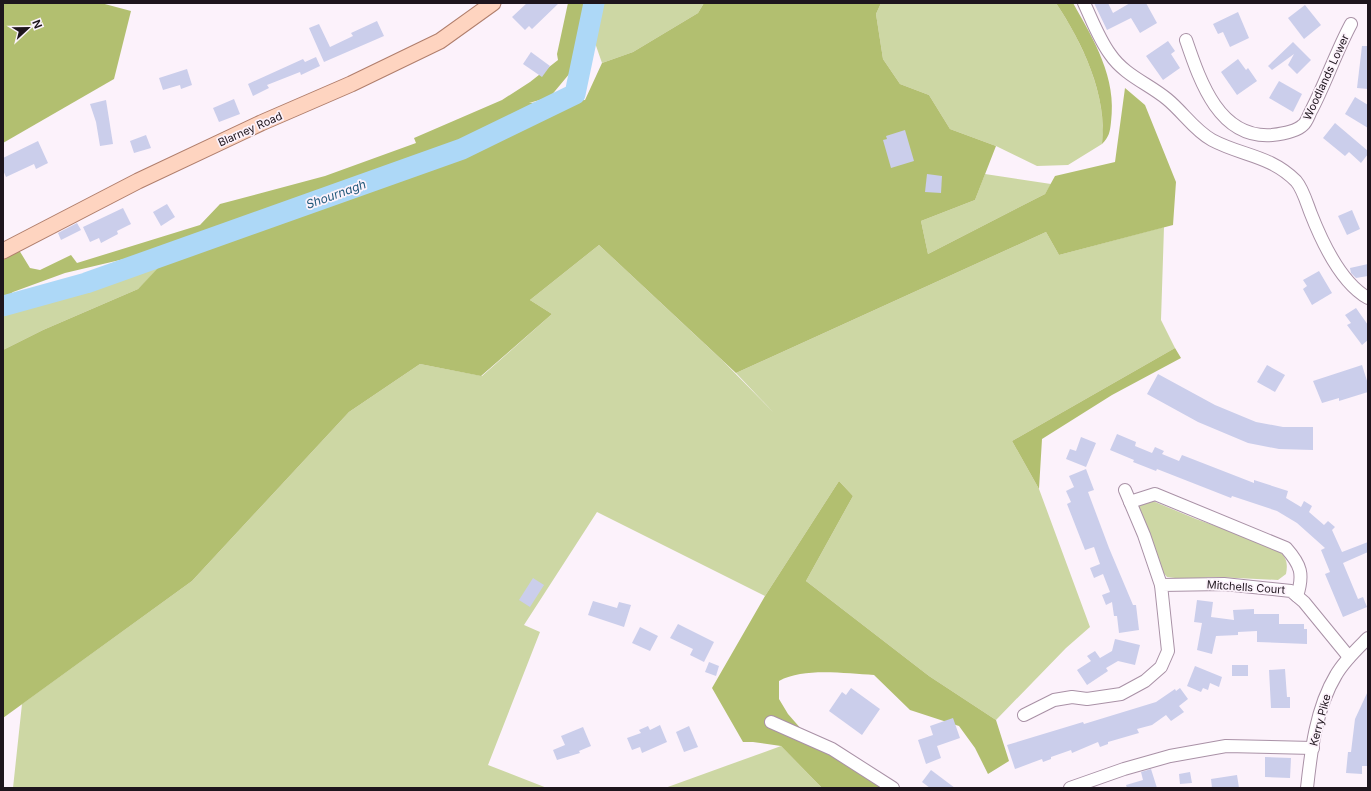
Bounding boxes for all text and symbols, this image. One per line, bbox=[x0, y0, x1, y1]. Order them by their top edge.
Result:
north arrow bbox=[8, 8, 48, 48]
text: N bbox=[29, 18, 45, 31]
street label: Woodlands Lower bbox=[1300, 32, 1352, 122]
street label: Blarney Road bbox=[216, 109, 284, 149]
water label: Shournagh bbox=[304, 176, 368, 212]
street label: Mitchells Court bbox=[1206, 577, 1286, 597]
street label: Kerry Pike bbox=[1306, 693, 1334, 747]

